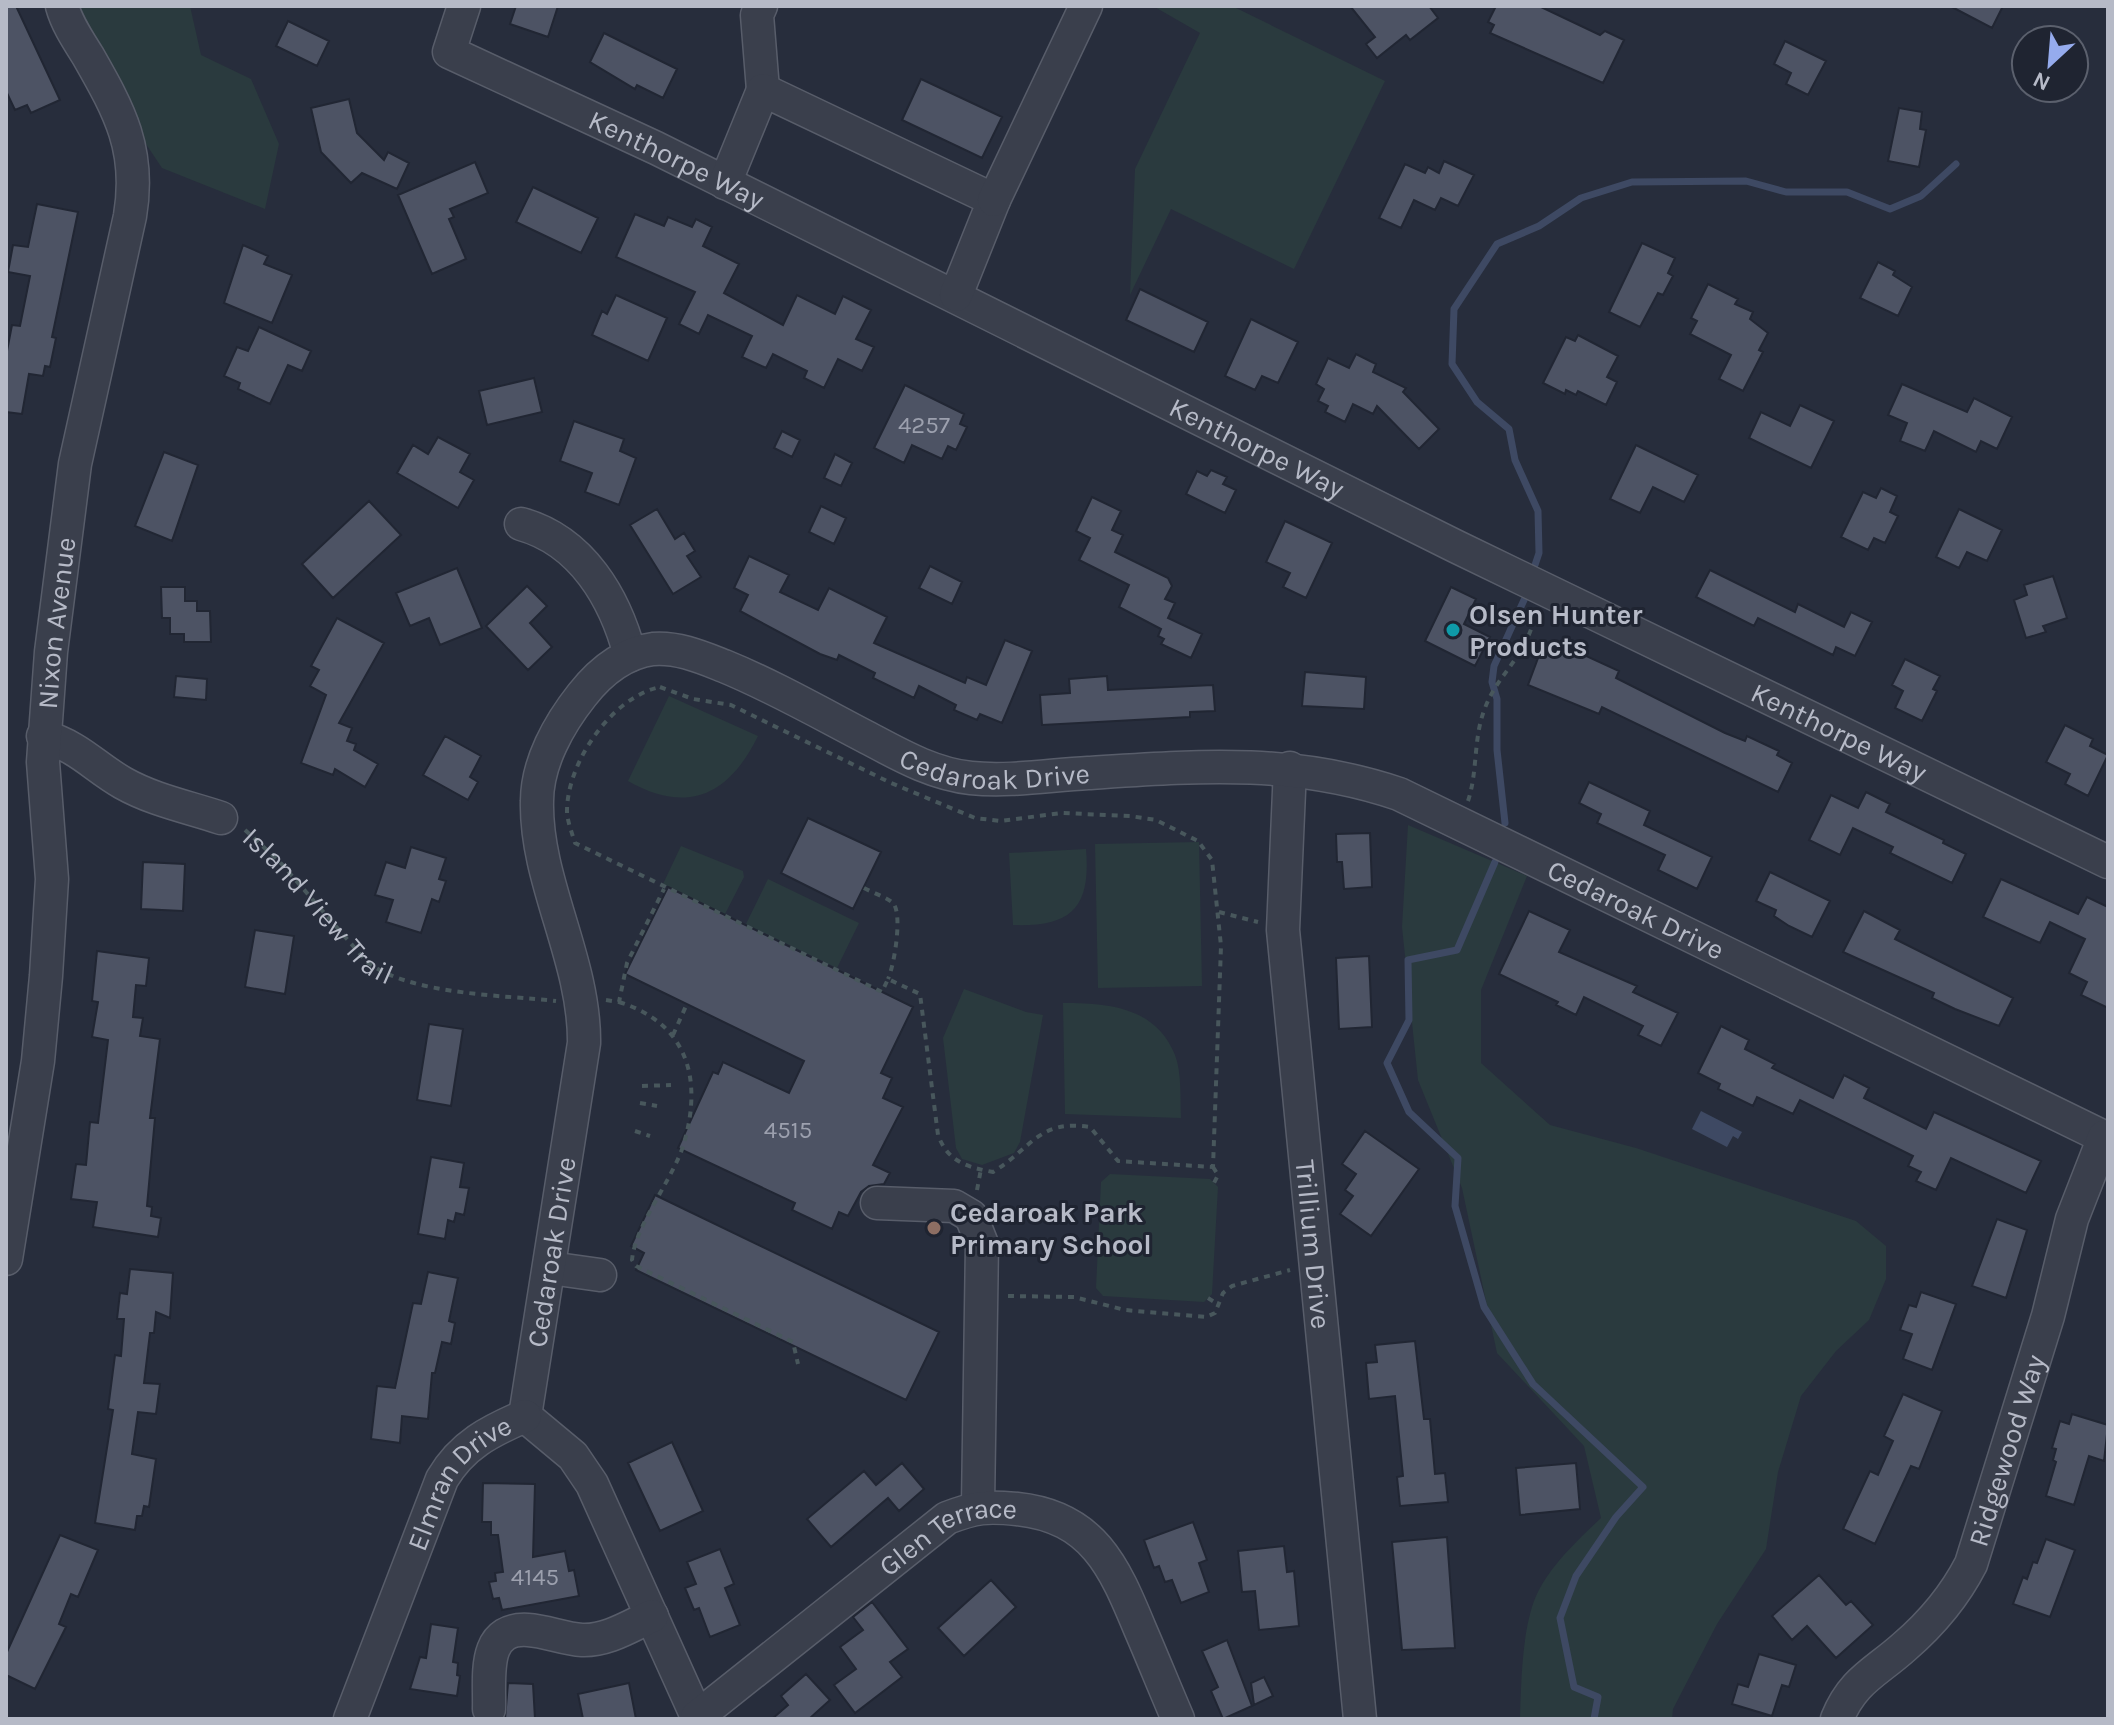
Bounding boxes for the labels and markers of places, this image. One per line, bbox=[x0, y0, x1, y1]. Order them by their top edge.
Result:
place label: Olsen Hunter Products bbox=[1469, 598, 1642, 663]
marker: Olsen Hunter Products bbox=[1444, 621, 1462, 639]
place label: Cedaroak Park Primary School bbox=[950, 1196, 1152, 1261]
marker: Cedaroak Park Primary School bbox=[925, 1219, 943, 1237]

